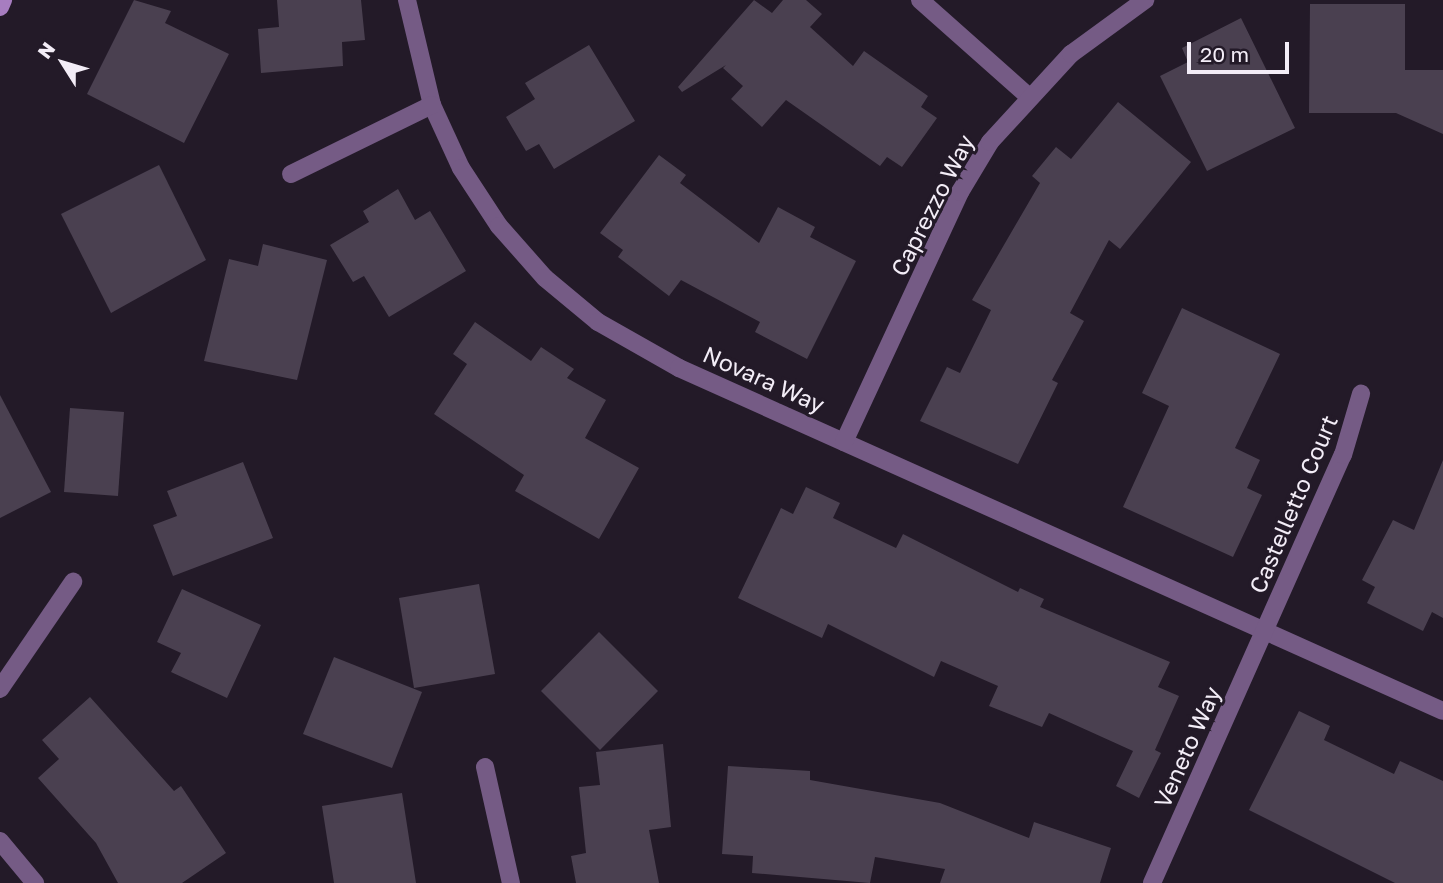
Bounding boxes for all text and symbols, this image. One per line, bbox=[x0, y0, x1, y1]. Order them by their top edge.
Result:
north arrow bbox=[28, 28, 98, 98]
scale bar bbox=[1191, 28, 1292, 72]
text: N bbox=[32, 37, 59, 63]
text: 20 m bbox=[1200, 41, 1249, 67]
street label: Caprezzo Way bbox=[885, 130, 979, 280]
street label: Novara Way bbox=[699, 340, 829, 418]
street label: Castelletto Court bbox=[1243, 411, 1343, 597]
street label: Veneto Way bbox=[1148, 682, 1226, 812]

